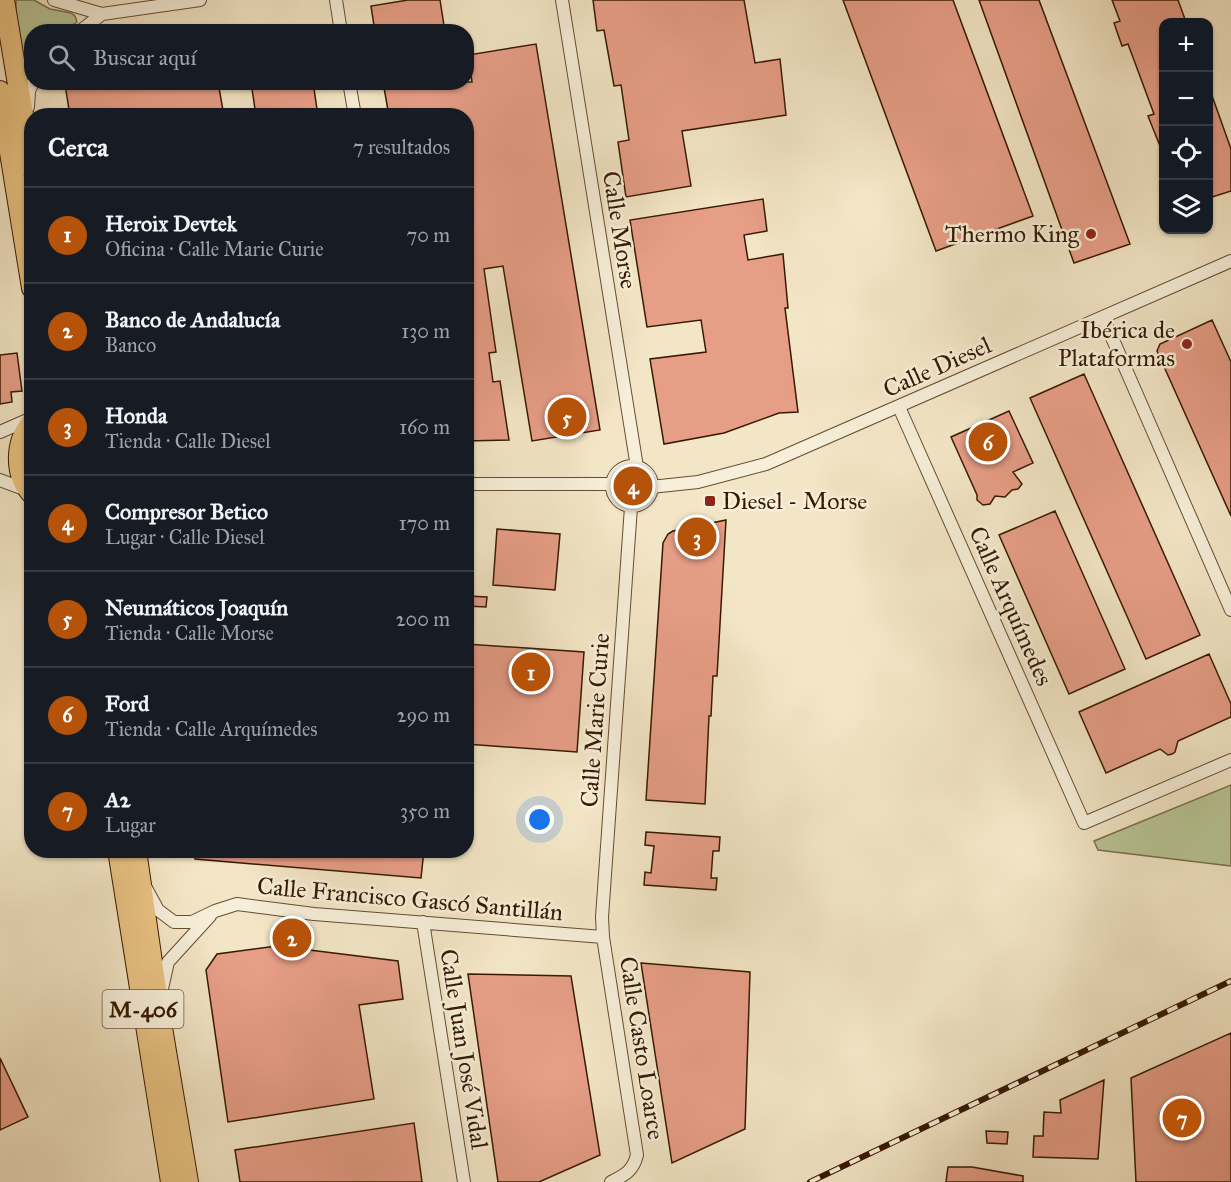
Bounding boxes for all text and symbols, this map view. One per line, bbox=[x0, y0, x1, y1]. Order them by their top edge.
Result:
map controls bbox=[1159, 18, 1213, 234]
button: + bbox=[1159, 18, 1213, 72]
search box bbox=[24, 24, 474, 90]
icon: search bbox=[45, 41, 78, 74]
text: Buscar aquí bbox=[93, 44, 196, 71]
button: − bbox=[1159, 72, 1213, 126]
button: locate bbox=[1159, 126, 1213, 180]
text: Cerca bbox=[48, 131, 108, 163]
text: 7 resultados bbox=[353, 135, 450, 159]
street label: Calle Morse bbox=[596, 169, 644, 291]
button: layers bbox=[1159, 180, 1213, 234]
text: Heroix Devtek bbox=[105, 210, 237, 237]
place label: Thermo King bbox=[945, 219, 1080, 249]
text: 1 bbox=[64, 223, 71, 247]
text: 70 m bbox=[407, 223, 450, 247]
marker: Thermo King bbox=[1084, 227, 1098, 241]
text: Oficina · Calle Marie Curie bbox=[105, 237, 324, 261]
text: Banco de Andalucía bbox=[105, 306, 280, 333]
place label: Ibérica de Plataformas bbox=[1058, 315, 1175, 373]
text: 2 bbox=[63, 319, 72, 343]
text: 130 m bbox=[401, 319, 450, 343]
street label: Calle Diesel bbox=[878, 330, 996, 404]
text: Banco bbox=[105, 333, 156, 357]
marker: Ibérica de Plataformas bbox=[1180, 337, 1194, 351]
pin: 5 bbox=[548, 394, 586, 440]
text: Honda bbox=[105, 402, 167, 429]
text: 3 bbox=[64, 415, 72, 439]
text: 160 m bbox=[399, 415, 450, 439]
pin: 6 bbox=[968, 420, 1008, 464]
text: Tienda · Calle Diesel bbox=[105, 429, 271, 453]
pin: 4 bbox=[614, 464, 652, 508]
place label: Diesel - Morse bbox=[722, 486, 867, 516]
marker: Diesel - Morse bbox=[703, 494, 717, 508]
text: Compresor Betico bbox=[105, 498, 268, 525]
text: 4 bbox=[62, 511, 73, 535]
text: 170 m bbox=[399, 511, 450, 535]
pin: 3 bbox=[678, 514, 716, 560]
street label: Calle Arquímedes bbox=[962, 522, 1060, 690]
text: Lugar · Calle Diesel bbox=[105, 525, 265, 549]
text: Neumáticos Joaquín bbox=[105, 594, 288, 621]
text: 5 bbox=[63, 607, 72, 631]
text: 200 m bbox=[396, 607, 450, 631]
text: Tienda · Calle Morse bbox=[105, 621, 274, 645]
street label: Calle Marie Curie bbox=[574, 632, 616, 808]
pin: 1 bbox=[512, 650, 550, 694]
text: Ford bbox=[105, 690, 149, 717]
text: 6 bbox=[62, 703, 73, 727]
text: 290 m bbox=[397, 703, 450, 727]
text: Tienda · Calle Arquímedes bbox=[105, 717, 318, 741]
text: A2 bbox=[105, 786, 131, 813]
text: 7 bbox=[62, 799, 73, 823]
text: 350 m bbox=[400, 799, 450, 823]
your location bbox=[525, 805, 554, 834]
text: Lugar bbox=[105, 813, 156, 837]
street label: Calle Francisco Gascó Santillán bbox=[256, 871, 564, 927]
pin: 2 bbox=[272, 916, 312, 960]
street label: Calle Juan José Vidal bbox=[433, 947, 495, 1152]
street label: Calle Casto Loarce bbox=[613, 954, 671, 1142]
road number: M-406 bbox=[102, 990, 184, 1028]
pin: 7 bbox=[1162, 1096, 1202, 1140]

